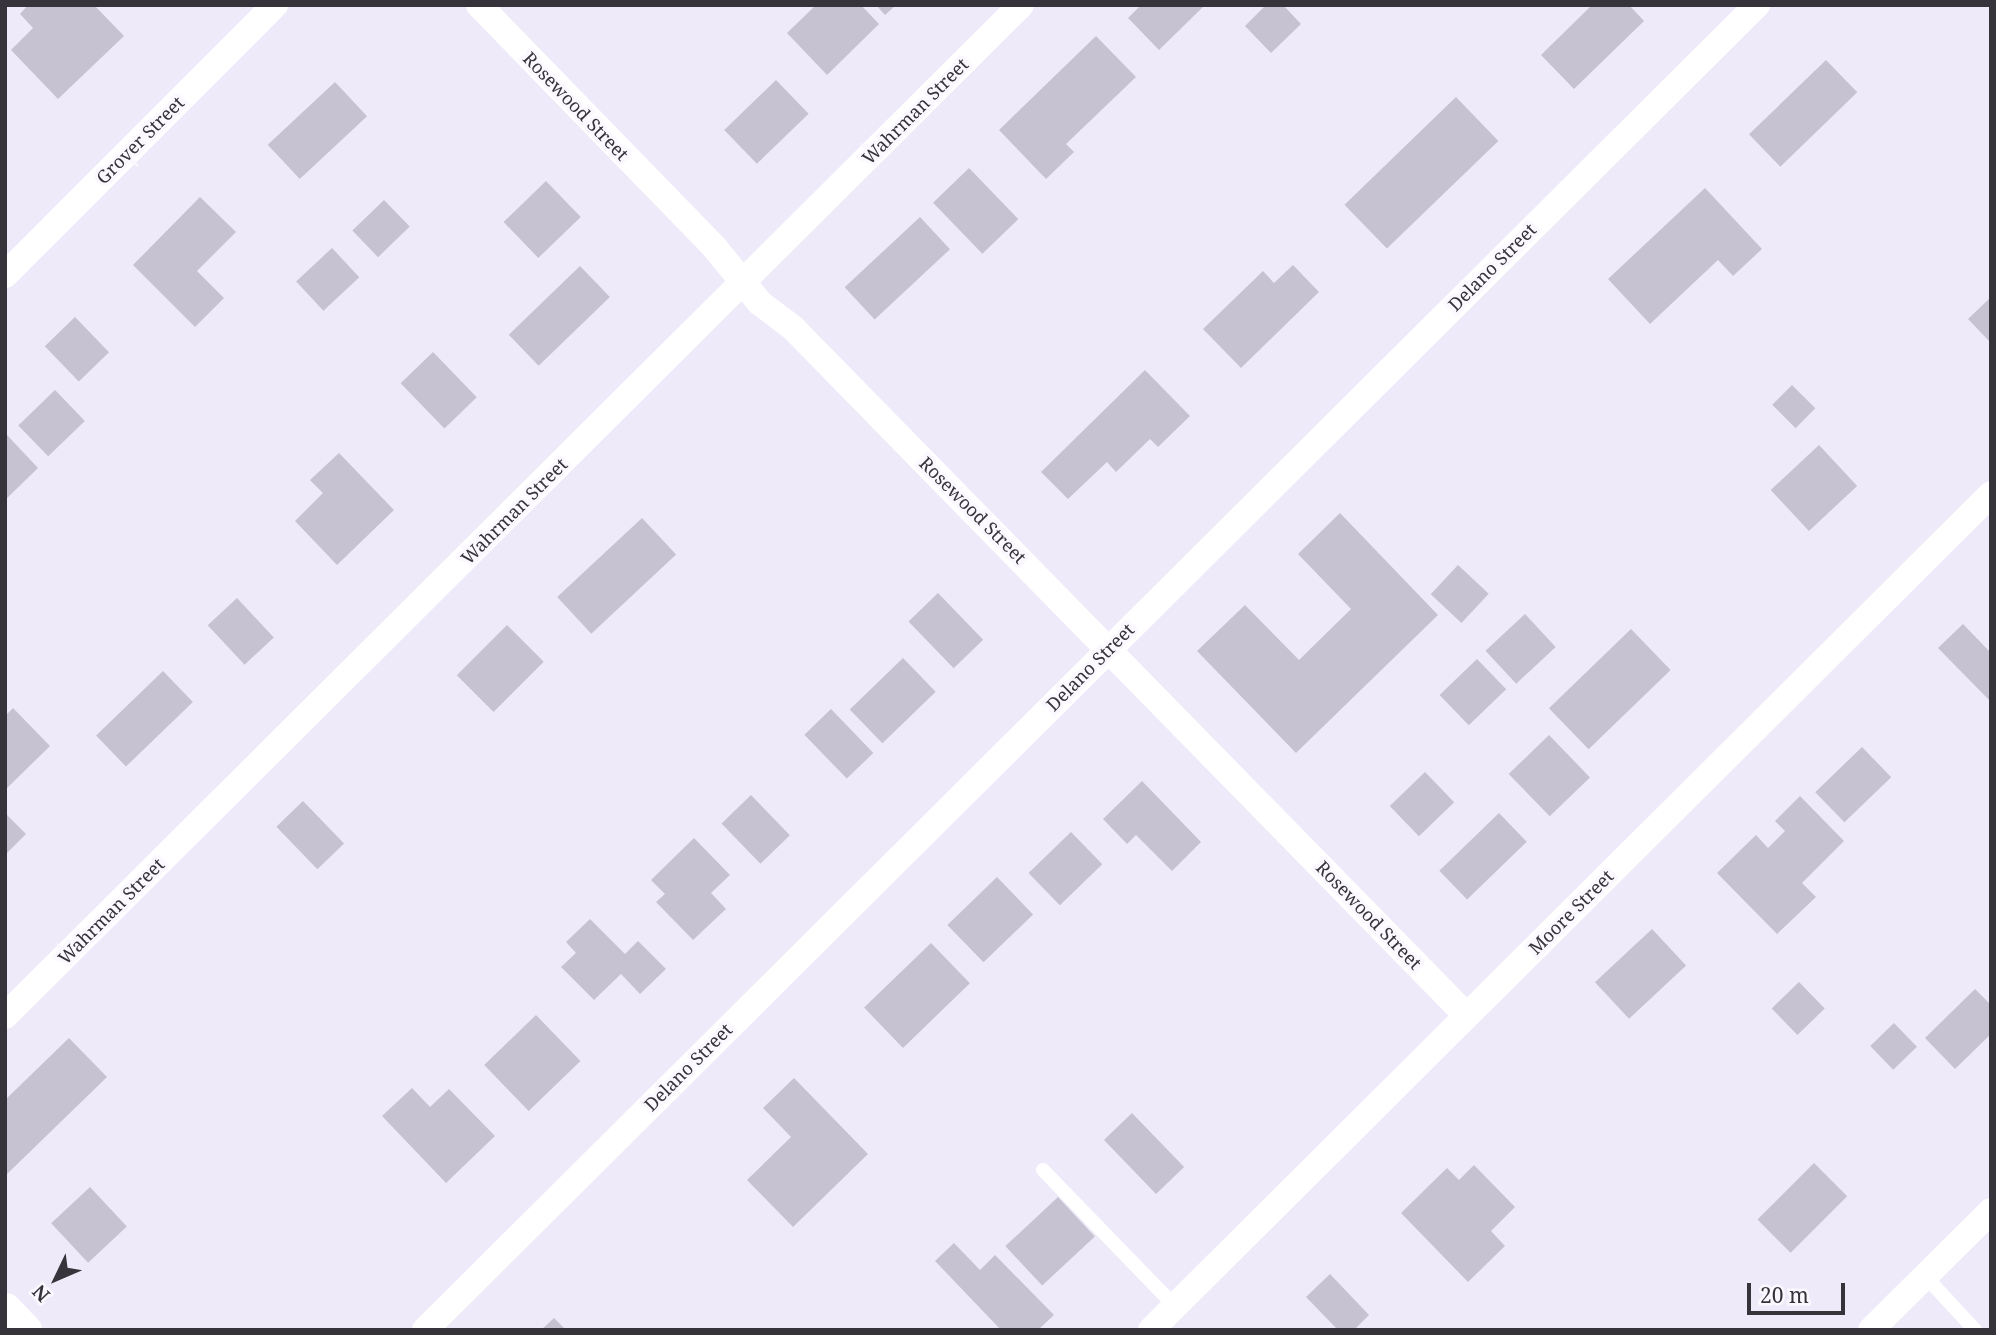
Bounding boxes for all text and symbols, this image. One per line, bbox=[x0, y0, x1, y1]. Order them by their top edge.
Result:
street label: Rosewood Street bbox=[519, 47, 633, 165]
street label: Wahrman Street bbox=[857, 53, 973, 169]
street label: Grover Street bbox=[92, 92, 188, 188]
street label: Delano Street bbox=[1444, 219, 1540, 315]
street label: Rosewood Street bbox=[915, 452, 1031, 568]
street label: Wahrman Street bbox=[456, 453, 572, 569]
street label: Delano Street bbox=[1042, 619, 1138, 715]
street label: Wahrman Street bbox=[53, 853, 169, 969]
street label: Rosewood Street bbox=[1312, 856, 1426, 974]
street label: Moore Street bbox=[1524, 865, 1618, 959]
street label: Delano Street bbox=[640, 1019, 736, 1115]
north arrow bbox=[21, 1244, 91, 1314]
scale bar bbox=[1751, 1268, 1849, 1312]
text: N bbox=[26, 1279, 55, 1308]
text: 20 m bbox=[1760, 1281, 1809, 1309]

